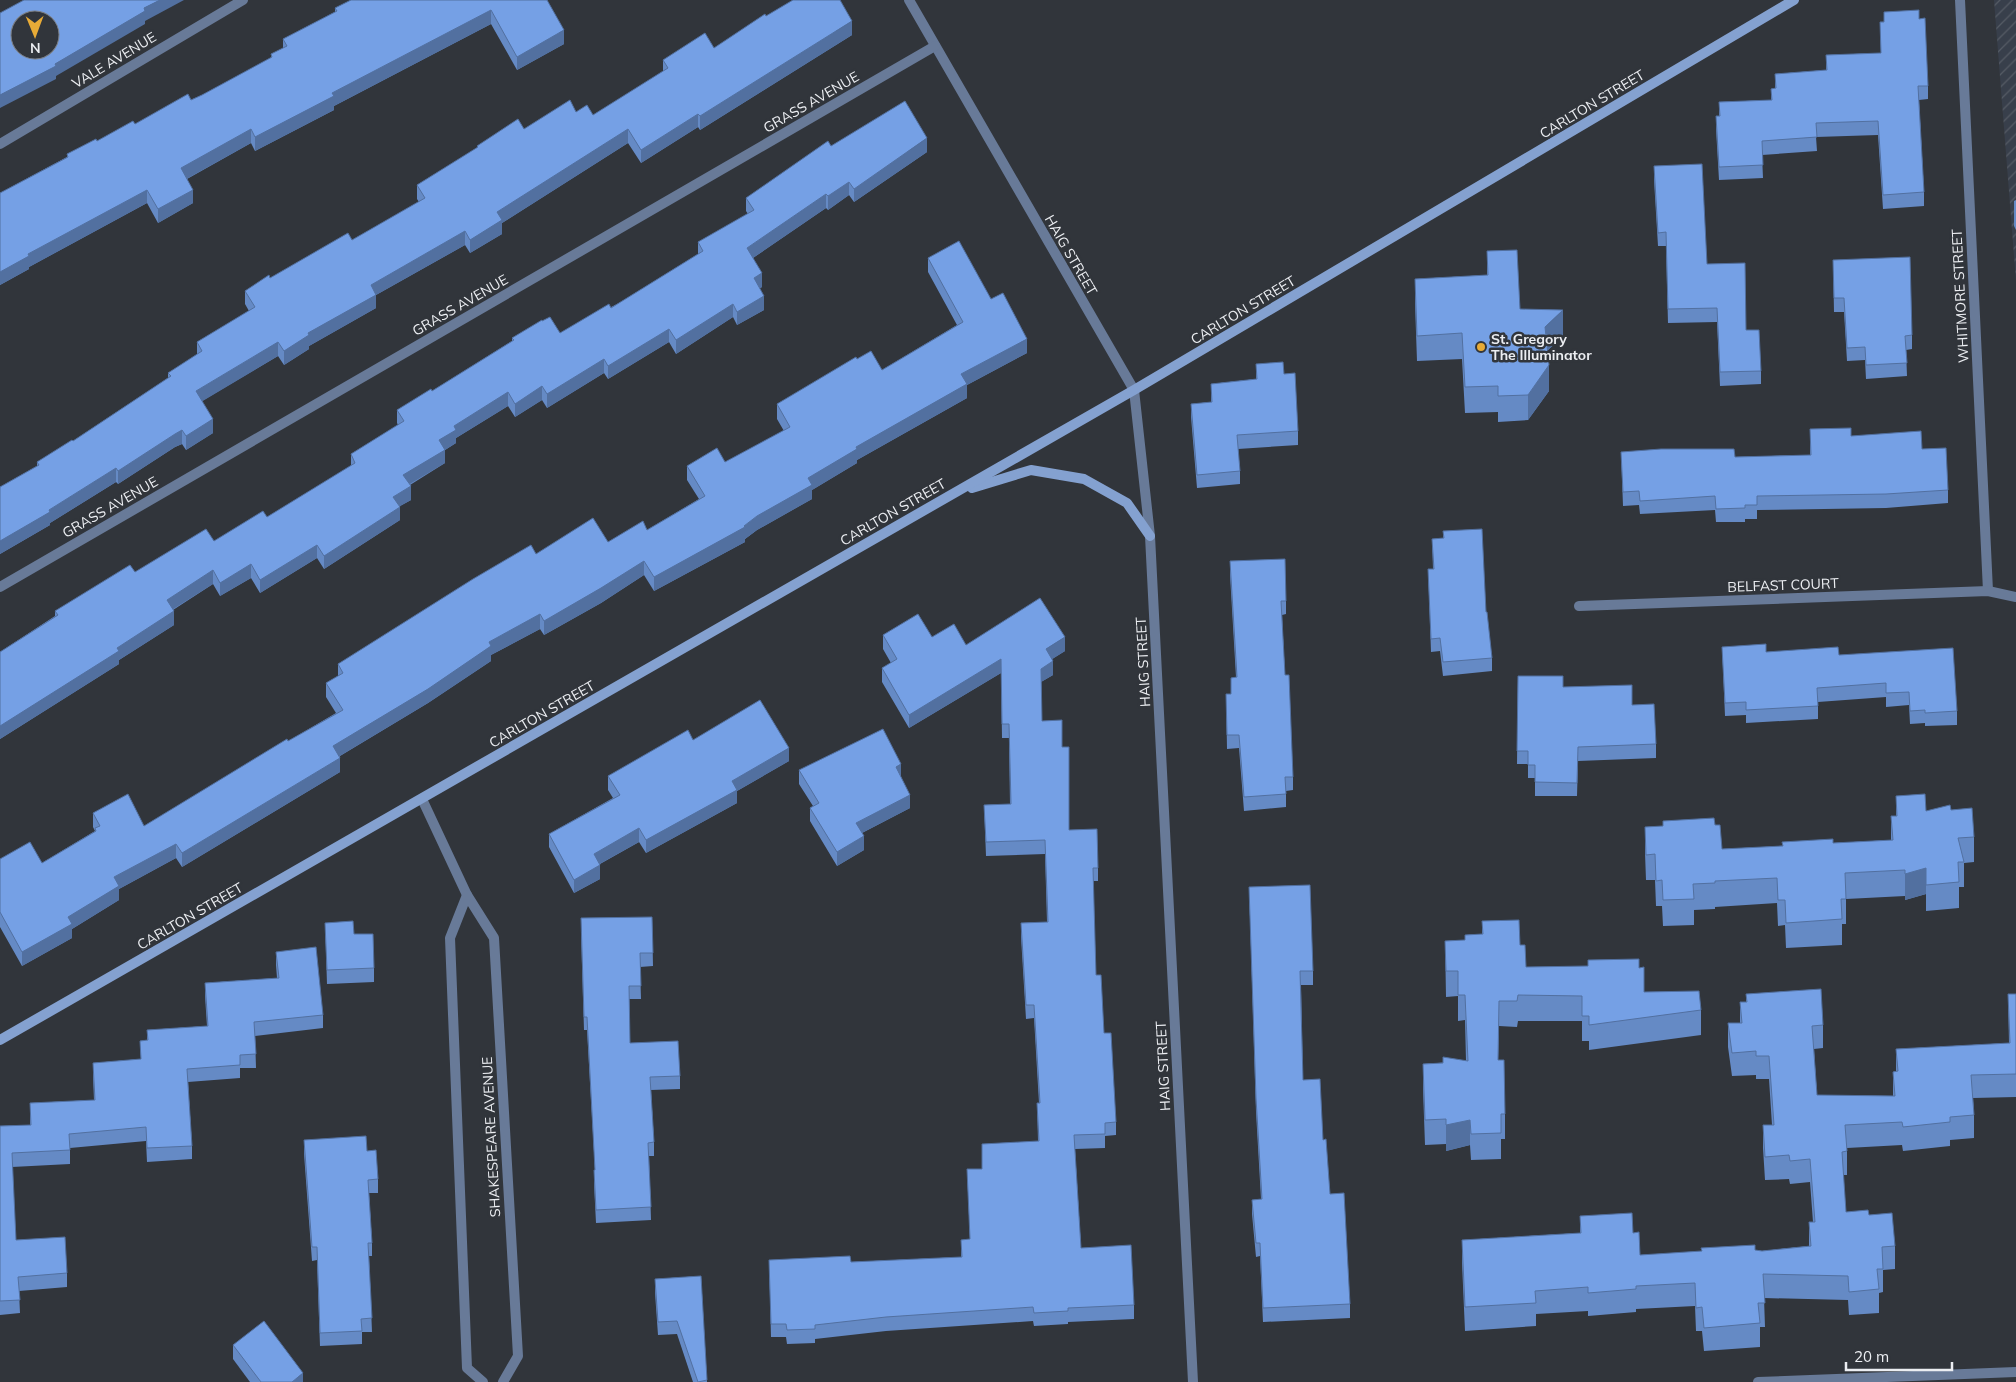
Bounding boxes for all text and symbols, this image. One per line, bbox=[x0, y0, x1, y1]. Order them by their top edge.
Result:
north arrow bbox=[10, 10, 60, 60]
street label: VALE AVENUE bbox=[69, 28, 159, 92]
text: N bbox=[30, 39, 41, 57]
street label: CARLTON STREET bbox=[1536, 65, 1648, 142]
street label: GRASS AVENUE bbox=[760, 67, 862, 137]
street label: HAIG STREET bbox=[1041, 212, 1102, 299]
street label: WHITMORE STREET bbox=[1947, 228, 1972, 363]
street label: GRASS AVENUE bbox=[409, 270, 511, 340]
street label: CARLTON STREET bbox=[1187, 271, 1299, 348]
place label: St. Gregory The Illuminator bbox=[1491, 330, 1592, 364]
marker: St. Gregory The Illuminator bbox=[1475, 341, 1487, 353]
street label: GRASS AVENUE bbox=[59, 472, 161, 542]
street label: CARLTON STREET bbox=[837, 474, 950, 550]
street label: BELFAST COURT bbox=[1727, 574, 1840, 596]
street label: HAIG STREET bbox=[1132, 616, 1154, 707]
street label: CARLTON STREET bbox=[486, 676, 599, 752]
street label: CARLTON STREET bbox=[134, 878, 247, 954]
street label: HAIG STREET bbox=[1152, 1020, 1174, 1111]
street label: SHAKESPEARE AVENUE bbox=[478, 1056, 504, 1218]
scale bar bbox=[1846, 1340, 1952, 1372]
text: 20 m bbox=[1854, 1347, 1889, 1366]

